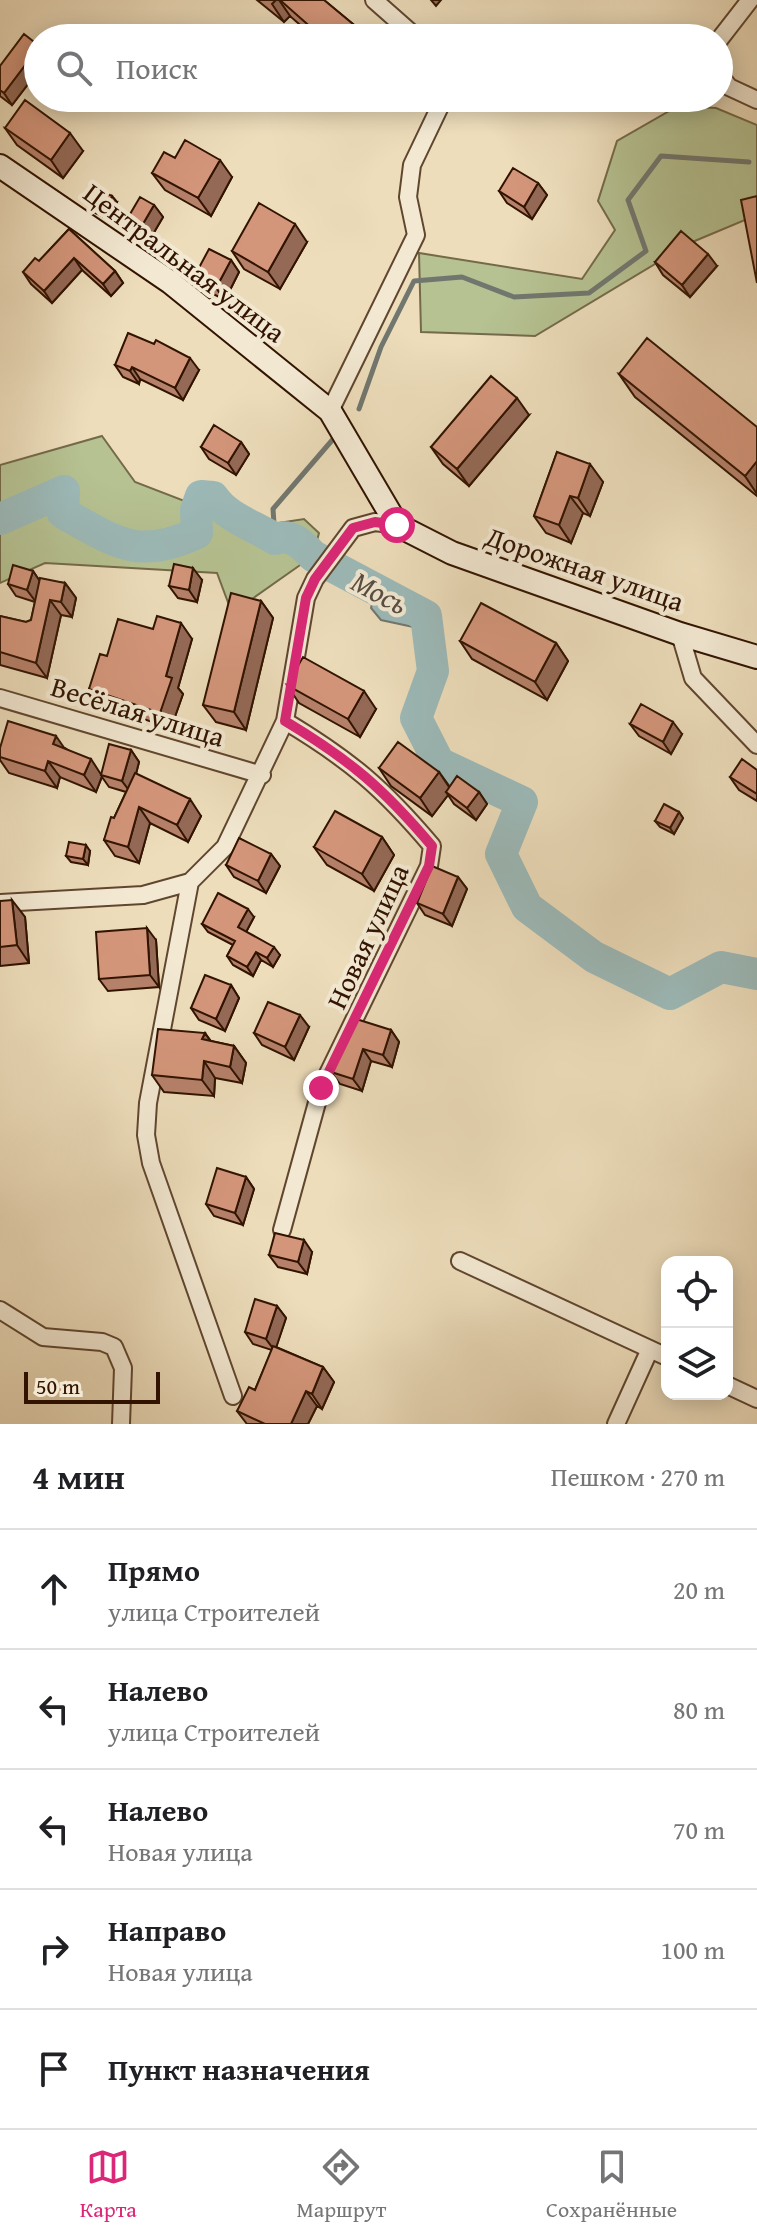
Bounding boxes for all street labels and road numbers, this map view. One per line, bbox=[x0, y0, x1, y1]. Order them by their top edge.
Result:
street label: Центральная улица bbox=[75, 172, 295, 352]
street label: Дорожная улица bbox=[479, 514, 690, 621]
street label: Весёлая улица bbox=[46, 665, 230, 757]
street label: Новая улица bbox=[315, 856, 419, 1015]

